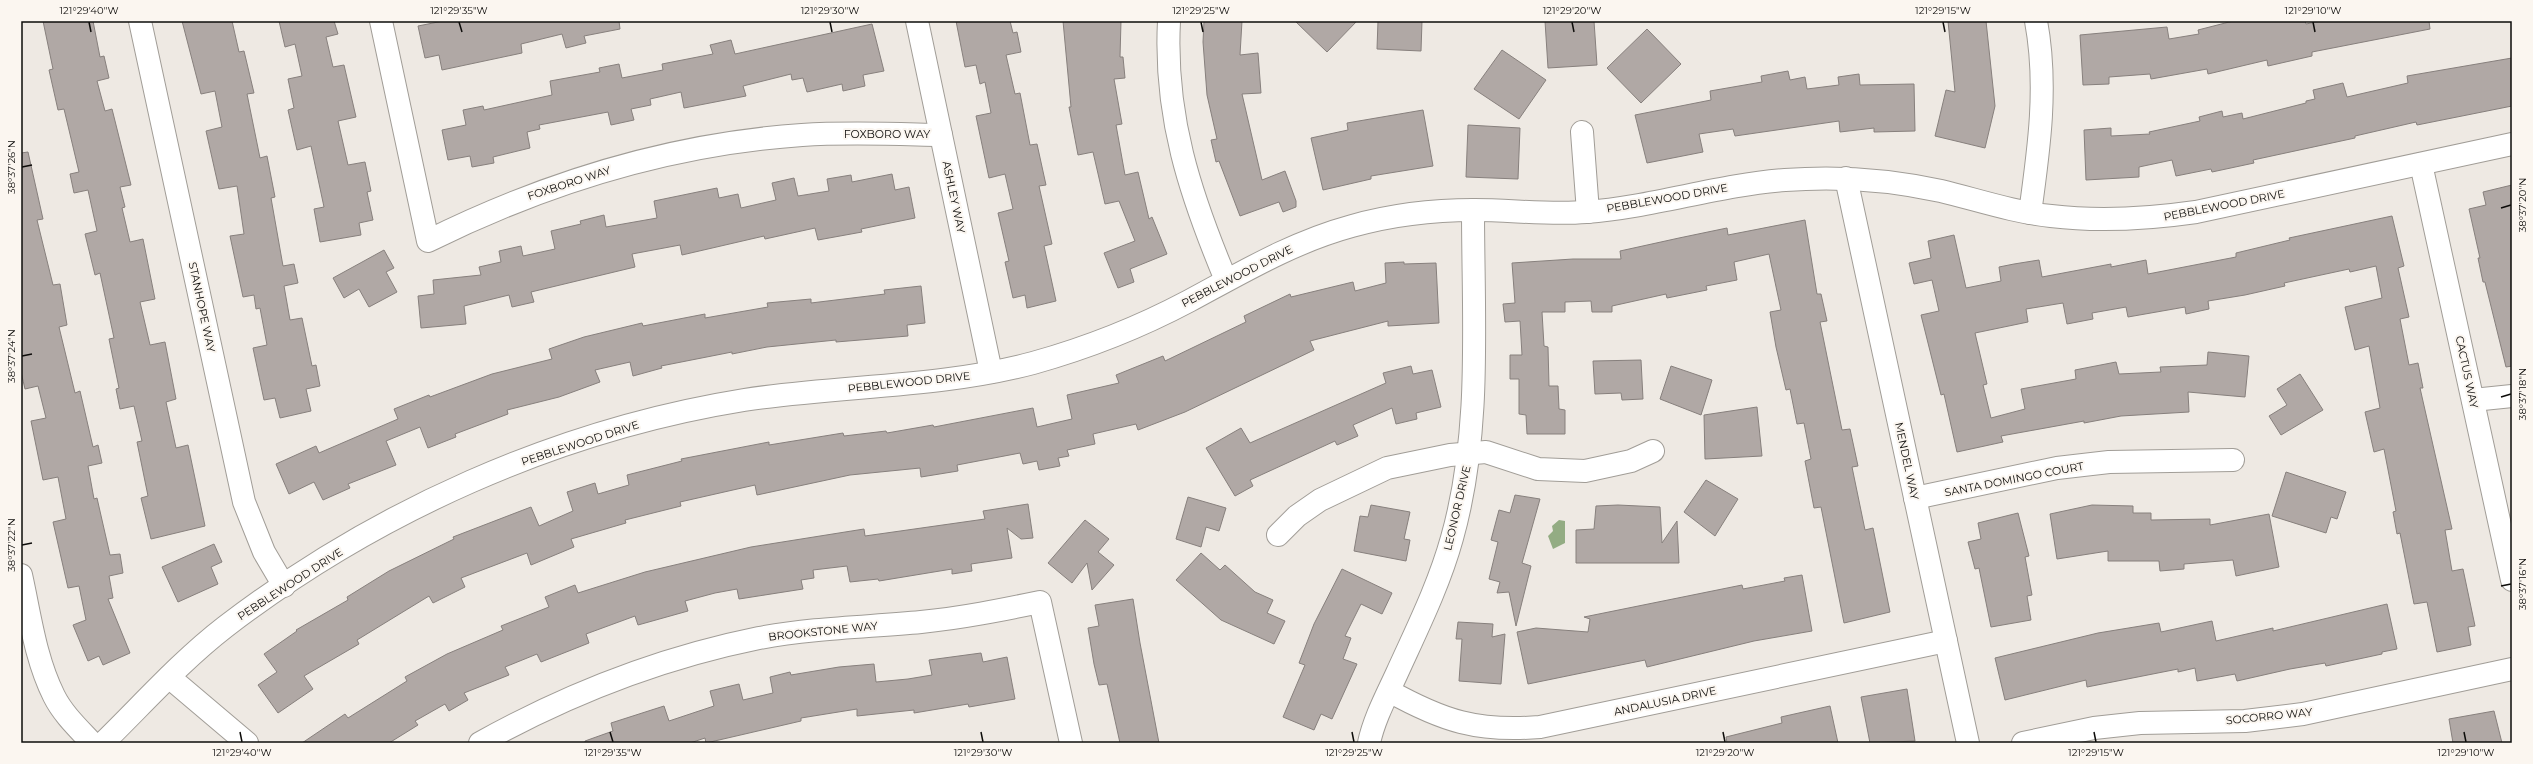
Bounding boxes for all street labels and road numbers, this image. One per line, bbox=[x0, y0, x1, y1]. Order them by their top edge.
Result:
street label: FOXBORO WAY bbox=[844, 127, 930, 141]
street label: ASHLEY WAY bbox=[940, 160, 968, 234]
street label: FOXBORO WAY bbox=[526, 163, 612, 203]
street label: PEBBLEWOOD DRIVE bbox=[1605, 180, 1729, 216]
street label: PEBBLEWOOD DRIVE bbox=[2162, 186, 2286, 224]
street label: PEBBLEWOOD DRIVE bbox=[1179, 242, 1295, 310]
street label: STANHOPE WAY bbox=[186, 261, 218, 353]
street label: CACTUS WAY bbox=[2452, 334, 2482, 410]
street label: PEBBLEWOOD DRIVE bbox=[847, 369, 971, 395]
street label: PEBBLEWOOD DRIVE bbox=[519, 417, 641, 469]
street label: MENDEL WAY bbox=[1892, 421, 1922, 501]
street label: SANTA DOMINGO COURT bbox=[1943, 458, 2085, 499]
street label: LEONOR DRIVE bbox=[1440, 464, 1474, 552]
street label: PEBBLEWOOD DRIVE bbox=[235, 545, 345, 623]
street label: BROOKSTONE WAY bbox=[768, 618, 878, 644]
street label: ANDALUSIA DRIVE bbox=[1612, 683, 1718, 719]
street label: SOCORRO WAY bbox=[2225, 704, 2313, 728]

